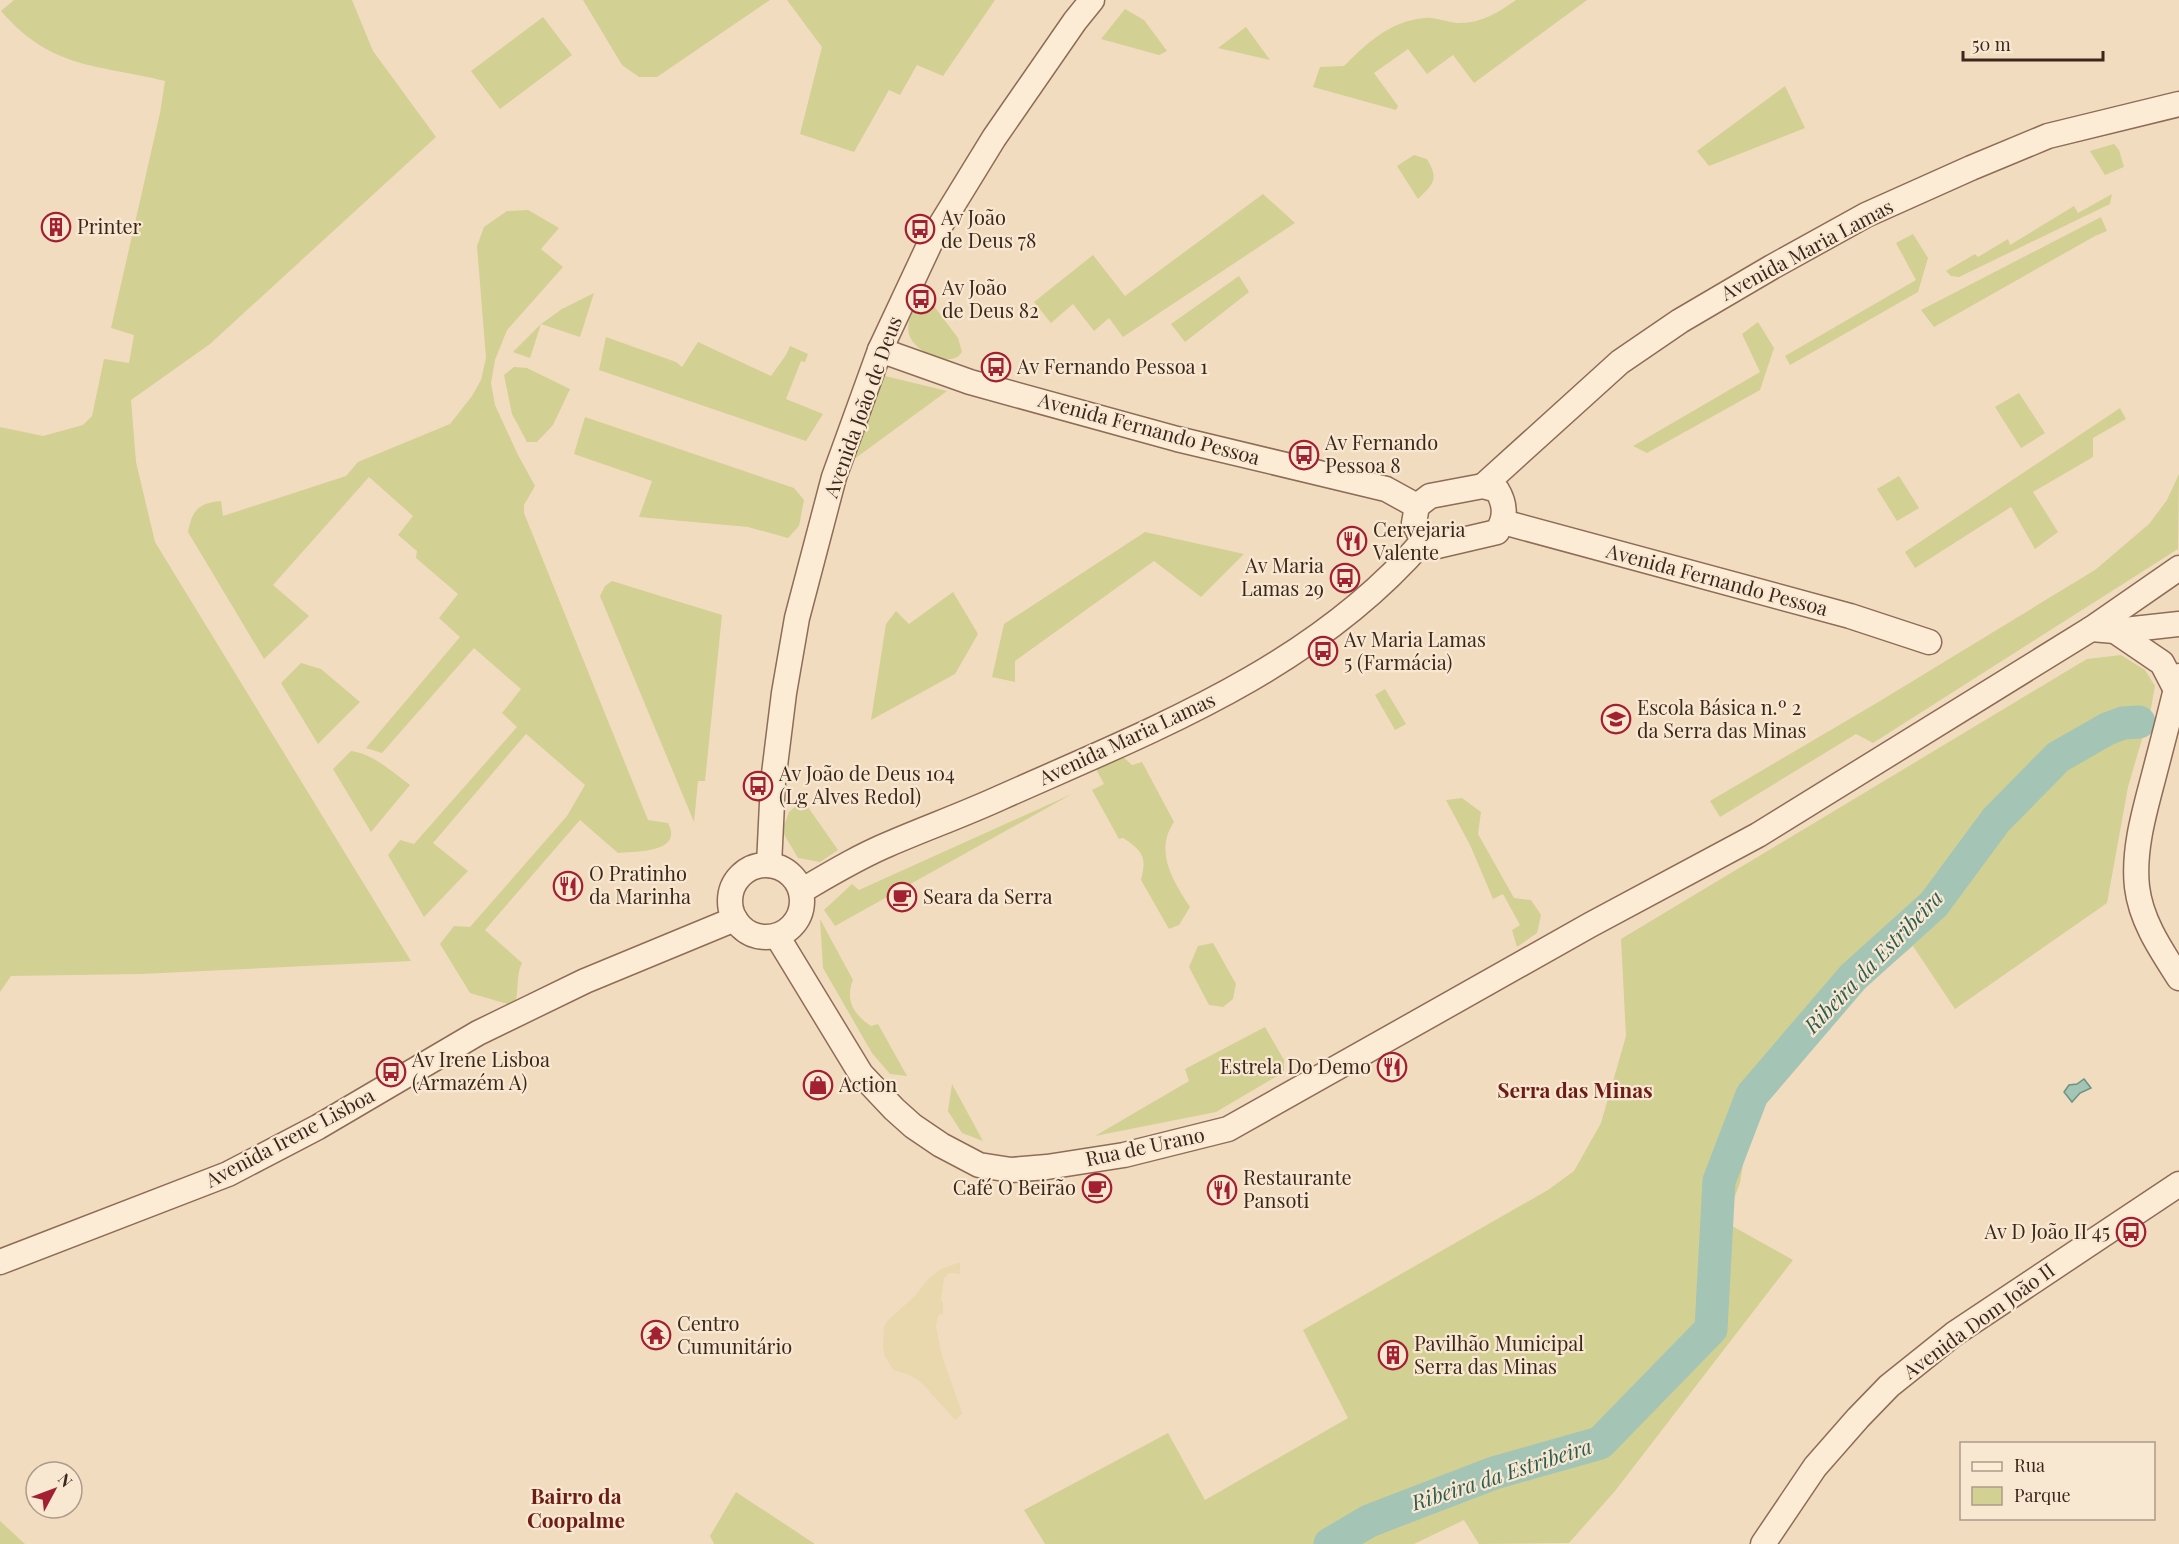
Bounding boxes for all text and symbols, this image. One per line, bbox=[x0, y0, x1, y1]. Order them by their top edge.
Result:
scale bar bbox=[1963, 24, 2102, 62]
text: 50 m bbox=[1972, 32, 2011, 56]
street label: Avenida Maria Lamas bbox=[1715, 192, 1897, 306]
place label: Av João de Deus 78 bbox=[940, 203, 1036, 253]
building icon: Printer bbox=[40, 211, 72, 243]
place label: Printer bbox=[77, 212, 142, 239]
bus stop icon: Av João de Deus 78 bbox=[904, 213, 936, 245]
place label: Av João de Deus 82 bbox=[941, 273, 1039, 323]
bus stop icon: Av João de Deus 82 bbox=[905, 283, 937, 315]
street label: Avenida João de Deus bbox=[816, 312, 907, 502]
bus stop icon: Av Fernando Pessoa 1 bbox=[980, 351, 1012, 383]
place label: Av Fernando Pessoa 1 bbox=[1016, 352, 1208, 379]
street label: Avenida Fernando Pessoa bbox=[1035, 385, 1263, 470]
place label: Av Fernando Pessoa 8 bbox=[1324, 428, 1438, 478]
bus stop icon: Av Fernando Pessoa 8 bbox=[1288, 439, 1320, 471]
place label: Cervejaria Valente bbox=[1372, 515, 1466, 565]
restaurant icon: Cervejaria Valente bbox=[1336, 525, 1368, 557]
street label: Avenida Fernando Pessoa bbox=[1603, 536, 1831, 621]
place label: Av Maria Lamas 29 bbox=[1241, 551, 1324, 601]
bus stop icon: Av Maria Lamas 29 bbox=[1329, 562, 1361, 594]
place label: Av Maria Lamas 5 (Farmácia) bbox=[1343, 625, 1486, 675]
bus stop icon: Av Maria Lamas 5 (Farmácia) bbox=[1307, 635, 1339, 667]
street label: Avenida Maria Lamas bbox=[1033, 685, 1219, 791]
place label: Escola Básica n.º 2 da Serra das Minas bbox=[1637, 693, 1806, 743]
school or university icon: Escola Básica n.º 2 da Serra das Minas bbox=[1600, 703, 1632, 735]
place label: Av João de Deus 104 (Lg Alves Redol) bbox=[778, 759, 955, 809]
bus stop icon: Av João de Deus 104 (Lg Alves Redol) bbox=[742, 770, 774, 802]
place label: O Pratinho da Marinha bbox=[589, 859, 691, 909]
restaurant icon: O Pratinho da Marinha bbox=[552, 870, 584, 902]
cafe icon: Seara da Serra bbox=[886, 881, 918, 913]
place label: Seara da Serra bbox=[923, 882, 1053, 909]
water label: Ribeira da Estribeira bbox=[1796, 883, 1948, 1039]
place label: Av Irene Lisboa (Armazém A) bbox=[411, 1045, 550, 1095]
restaurant icon: Estrela Do Demo bbox=[1376, 1051, 1408, 1083]
place label: Estrela Do Demo bbox=[1220, 1052, 1371, 1079]
bus stop icon: Av Irene Lisboa (Armazém A) bbox=[375, 1056, 407, 1088]
shop icon: Action bbox=[802, 1069, 834, 1101]
place label: Action bbox=[838, 1070, 897, 1097]
district label: Serra das Minas bbox=[1497, 1075, 1653, 1103]
street label: Avenida Irene Lisboa bbox=[199, 1081, 378, 1193]
street label: Rua de Urano bbox=[1083, 1120, 1207, 1171]
place label: Restaurante Pansoti bbox=[1243, 1163, 1352, 1213]
cafe icon: Café O Beirão bbox=[1081, 1172, 1113, 1204]
place label: Café O Beirão bbox=[953, 1173, 1076, 1200]
restaurant icon: Restaurante Pansoti bbox=[1206, 1174, 1238, 1206]
bus stop icon: Av D João II 45 bbox=[2115, 1216, 2147, 1248]
place label: Av D João II 45 bbox=[1983, 1217, 2110, 1244]
street label: Avenida Dom João II bbox=[1896, 1256, 2059, 1385]
place label: Centro Cumunitário bbox=[677, 1309, 792, 1359]
temple icon: Centro Cumunitário bbox=[640, 1319, 672, 1351]
place label: Pavilhão Municipal Serra das Minas bbox=[1414, 1329, 1584, 1379]
building icon: Pavilhão Municipal Serra das Minas bbox=[1377, 1339, 1409, 1371]
water label: Ribeira da Estribeira bbox=[1407, 1431, 1595, 1516]
legend bbox=[1960, 1442, 2155, 1520]
text: Rua bbox=[2014, 1453, 2045, 1477]
north arrow bbox=[24, 1460, 84, 1520]
text: N bbox=[54, 1469, 78, 1491]
district label: Bairro da Coopalme bbox=[527, 1481, 625, 1533]
text: Parque bbox=[2014, 1483, 2071, 1507]

